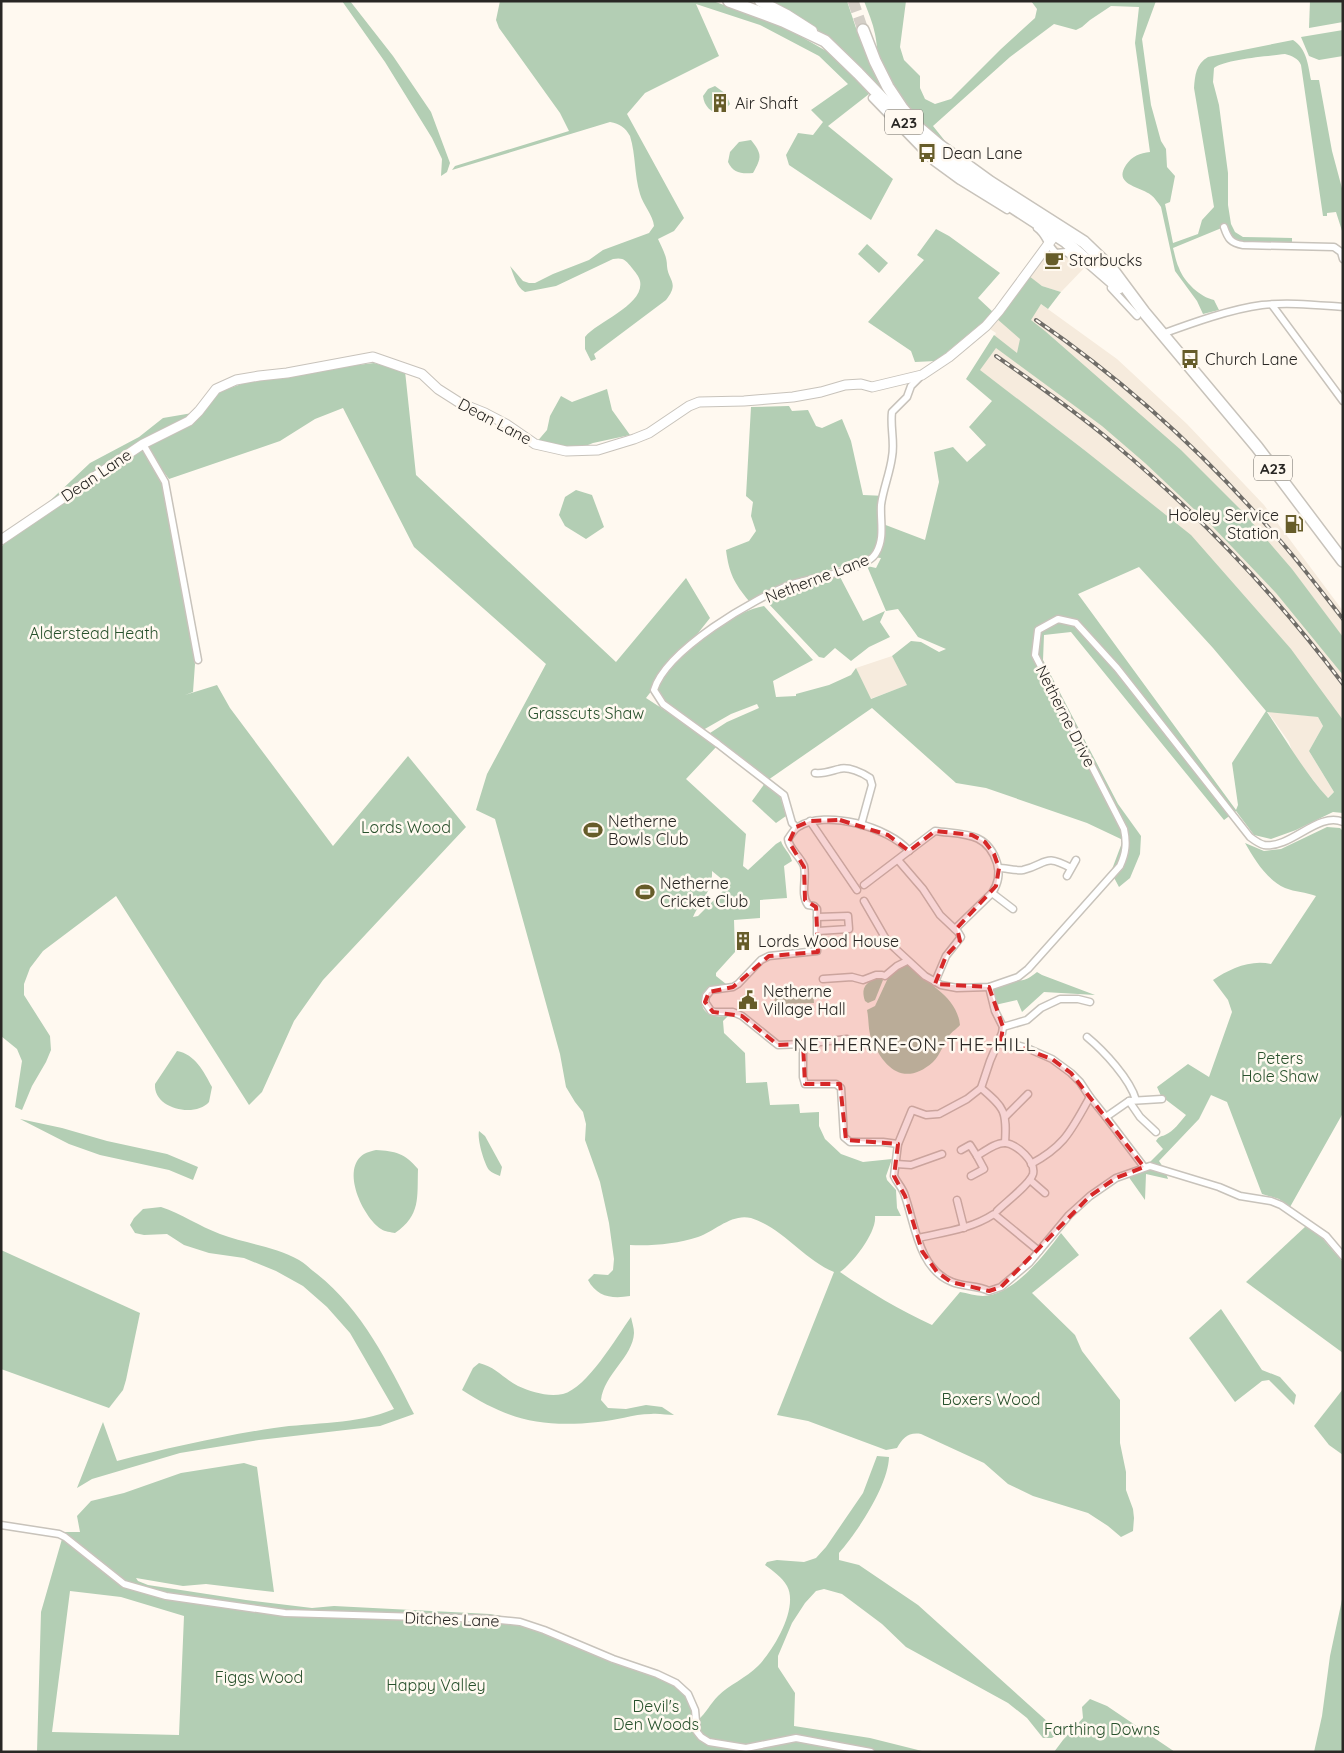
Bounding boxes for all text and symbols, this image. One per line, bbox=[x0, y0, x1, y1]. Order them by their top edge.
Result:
building icon: Air Shaft bbox=[709, 92, 731, 114]
place label: Air Shaft bbox=[735, 93, 798, 113]
road number: A23 bbox=[885, 110, 923, 134]
bus stop icon: Dean Lane bbox=[916, 142, 938, 164]
place label: Dean Lane bbox=[942, 143, 1023, 163]
cafe icon: Starbucks bbox=[1043, 249, 1065, 271]
place label: Starbucks bbox=[1069, 250, 1142, 270]
bus stop icon: Church Lane bbox=[1179, 348, 1201, 370]
place label: Church Lane bbox=[1205, 349, 1298, 369]
street label: Dean Lane bbox=[455, 393, 535, 449]
street label: Dean Lane bbox=[57, 444, 135, 506]
road number: A23 bbox=[1254, 456, 1292, 480]
place label: Hooley Service Station bbox=[1168, 505, 1279, 543]
fuel station icon: Hooley Service Station bbox=[1283, 513, 1305, 535]
street label: Netherne Lane bbox=[762, 549, 872, 607]
park label: Alderstead Heath bbox=[29, 623, 159, 643]
street label: Netherne Drive bbox=[1032, 662, 1100, 770]
park label: Grasscuts Shaw bbox=[528, 703, 644, 723]
place label: Netherne Bowls Club bbox=[608, 811, 689, 849]
park label: Lords Wood bbox=[361, 817, 451, 837]
sports icon: Netherne Bowls Club bbox=[582, 819, 604, 841]
place label: Netherne Cricket Club bbox=[660, 873, 748, 911]
sports icon: Netherne Cricket Club bbox=[634, 881, 656, 903]
building icon: Lords Wood House bbox=[732, 930, 754, 952]
place label: Lords Wood House bbox=[758, 931, 899, 951]
place label: Netherne Village Hall bbox=[763, 981, 846, 1019]
public building icon: Netherne Village Hall bbox=[737, 989, 759, 1011]
district label: NETHERNE-ON-THE-HILL bbox=[793, 1032, 1037, 1056]
park label: Peters Hole Shaw bbox=[1241, 1048, 1319, 1086]
park label: Boxers Wood bbox=[942, 1389, 1040, 1409]
street label: Ditches Lane bbox=[404, 1607, 500, 1631]
park label: Figgs Wood bbox=[215, 1667, 303, 1687]
park label: Happy Valley bbox=[386, 1675, 486, 1695]
park label: Devil's Den Woods bbox=[613, 1696, 699, 1734]
park label: Farthing Downs bbox=[1044, 1719, 1160, 1739]

